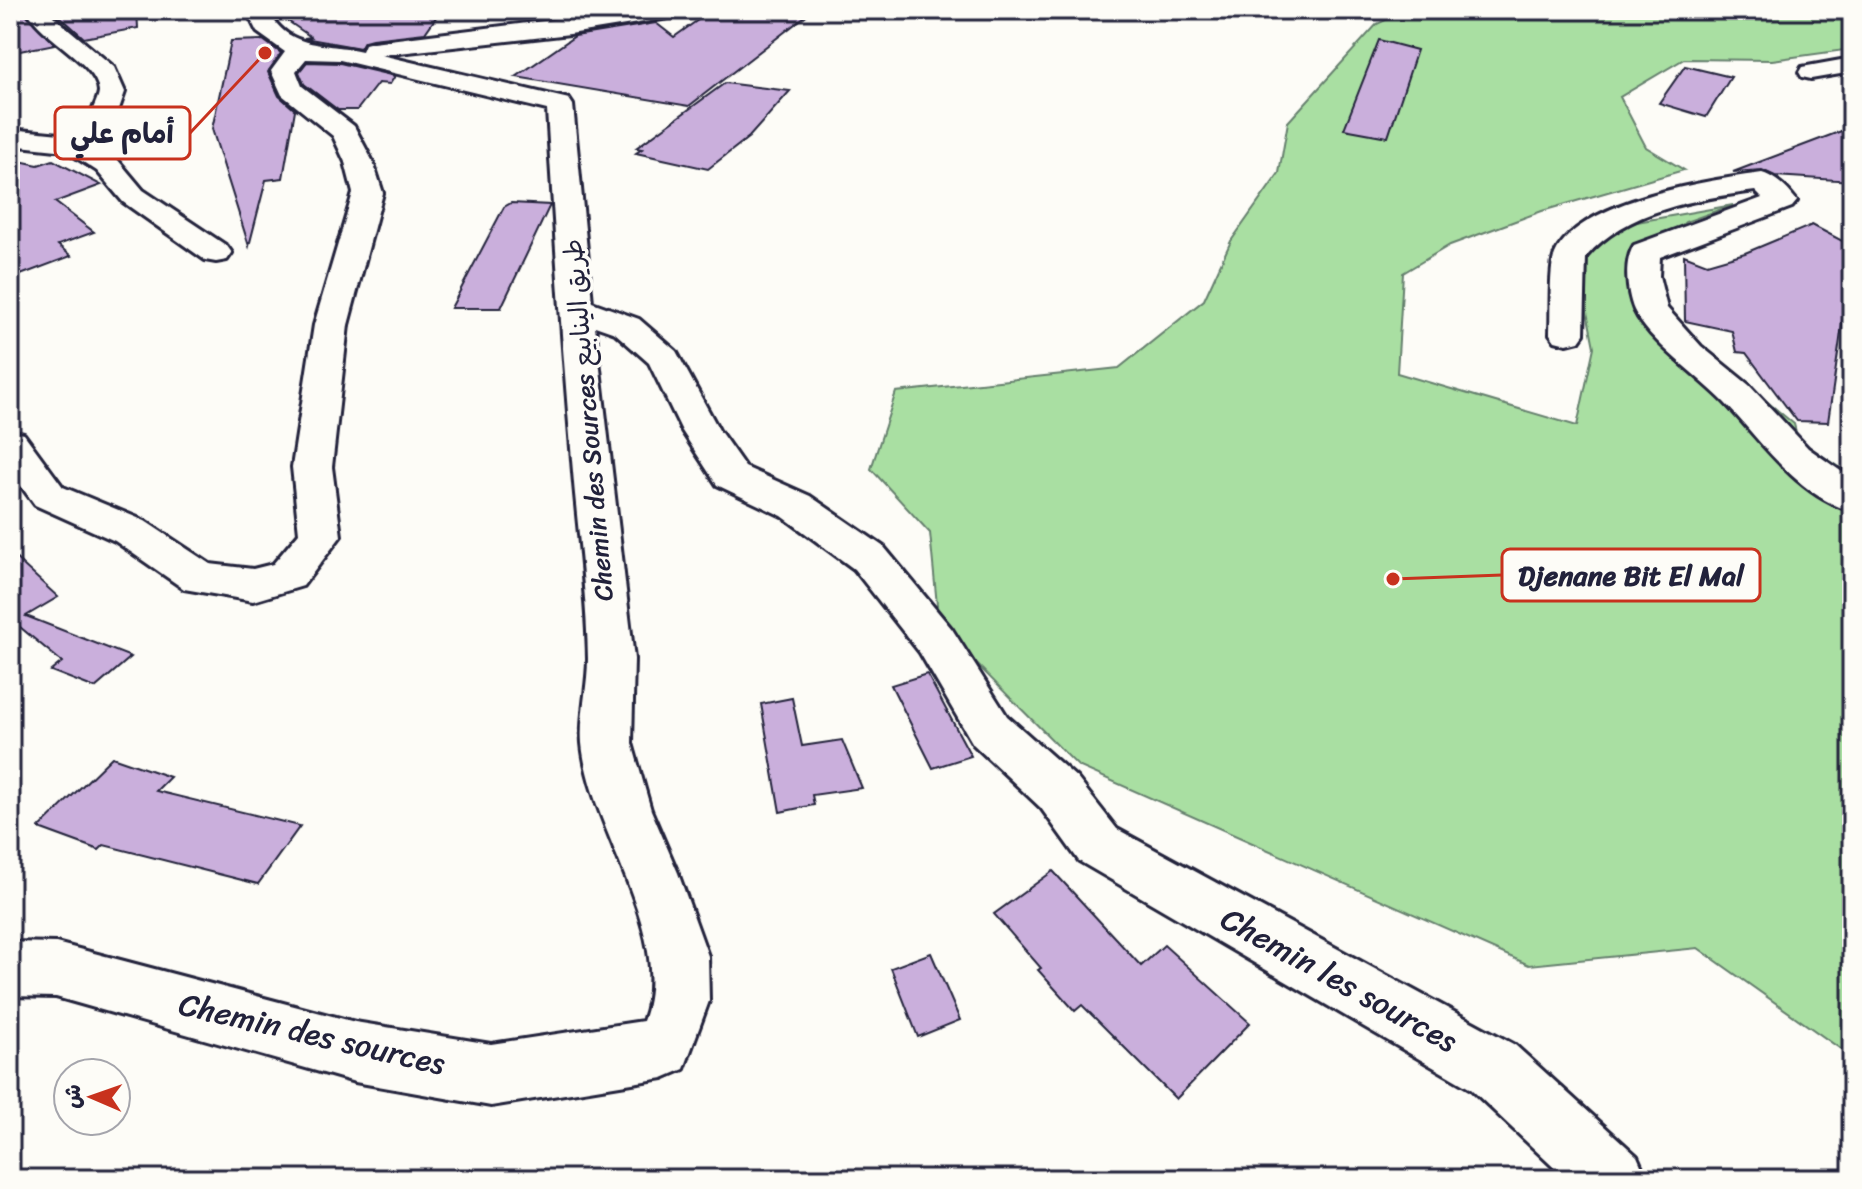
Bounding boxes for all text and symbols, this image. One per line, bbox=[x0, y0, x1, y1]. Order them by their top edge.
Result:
callout: أمام علي bbox=[55, 107, 190, 159]
text: أمام علي bbox=[70, 109, 175, 159]
street label: Chemin des Sources طريق الينابيع bbox=[549, 237, 627, 603]
callout: Djenane Bit El Mal bbox=[1502, 549, 1760, 601]
text: Djenane Bit El Mal bbox=[1518, 551, 1745, 600]
street label: Chemin les sources bbox=[1210, 891, 1468, 1069]
street label: Chemin des sources bbox=[173, 976, 451, 1092]
north arrow bbox=[52, 1057, 132, 1137]
text: ش bbox=[53, 1084, 92, 1109]

